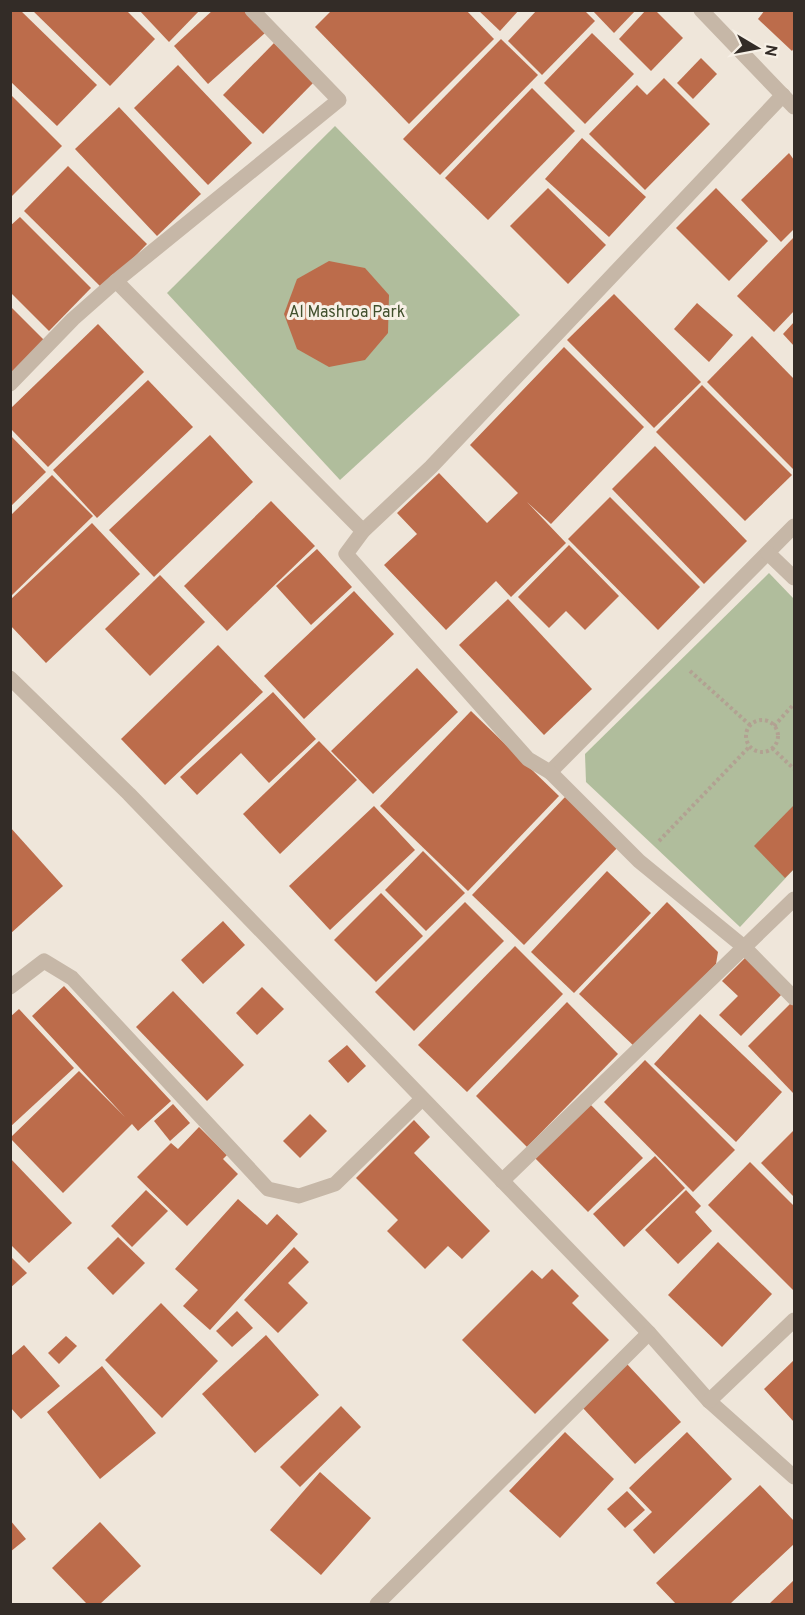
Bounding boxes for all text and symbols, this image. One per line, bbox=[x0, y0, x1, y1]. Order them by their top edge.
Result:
north arrow bbox=[727, 18, 787, 78]
text: N bbox=[759, 43, 781, 58]
park label: Al Mashroa Park bbox=[289, 303, 405, 323]

